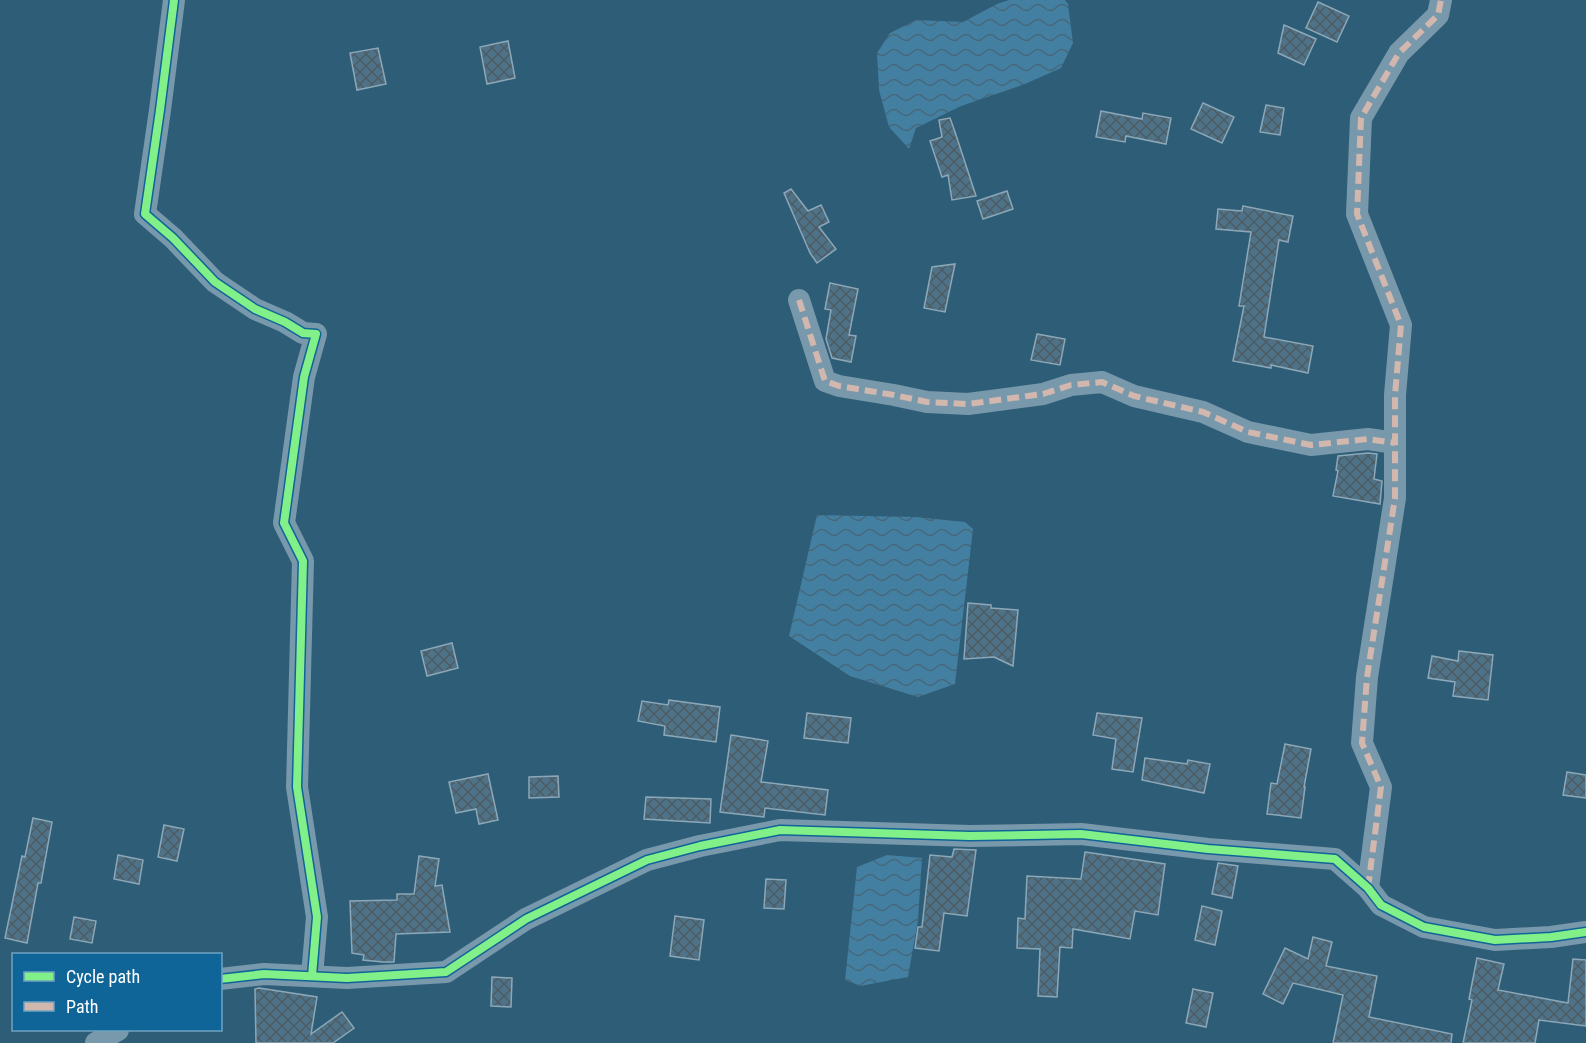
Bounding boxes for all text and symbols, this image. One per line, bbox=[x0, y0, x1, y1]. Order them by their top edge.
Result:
legend bbox=[12, 953, 222, 1031]
text: Cycle path bbox=[66, 966, 140, 987]
text: Path bbox=[66, 996, 99, 1017]

